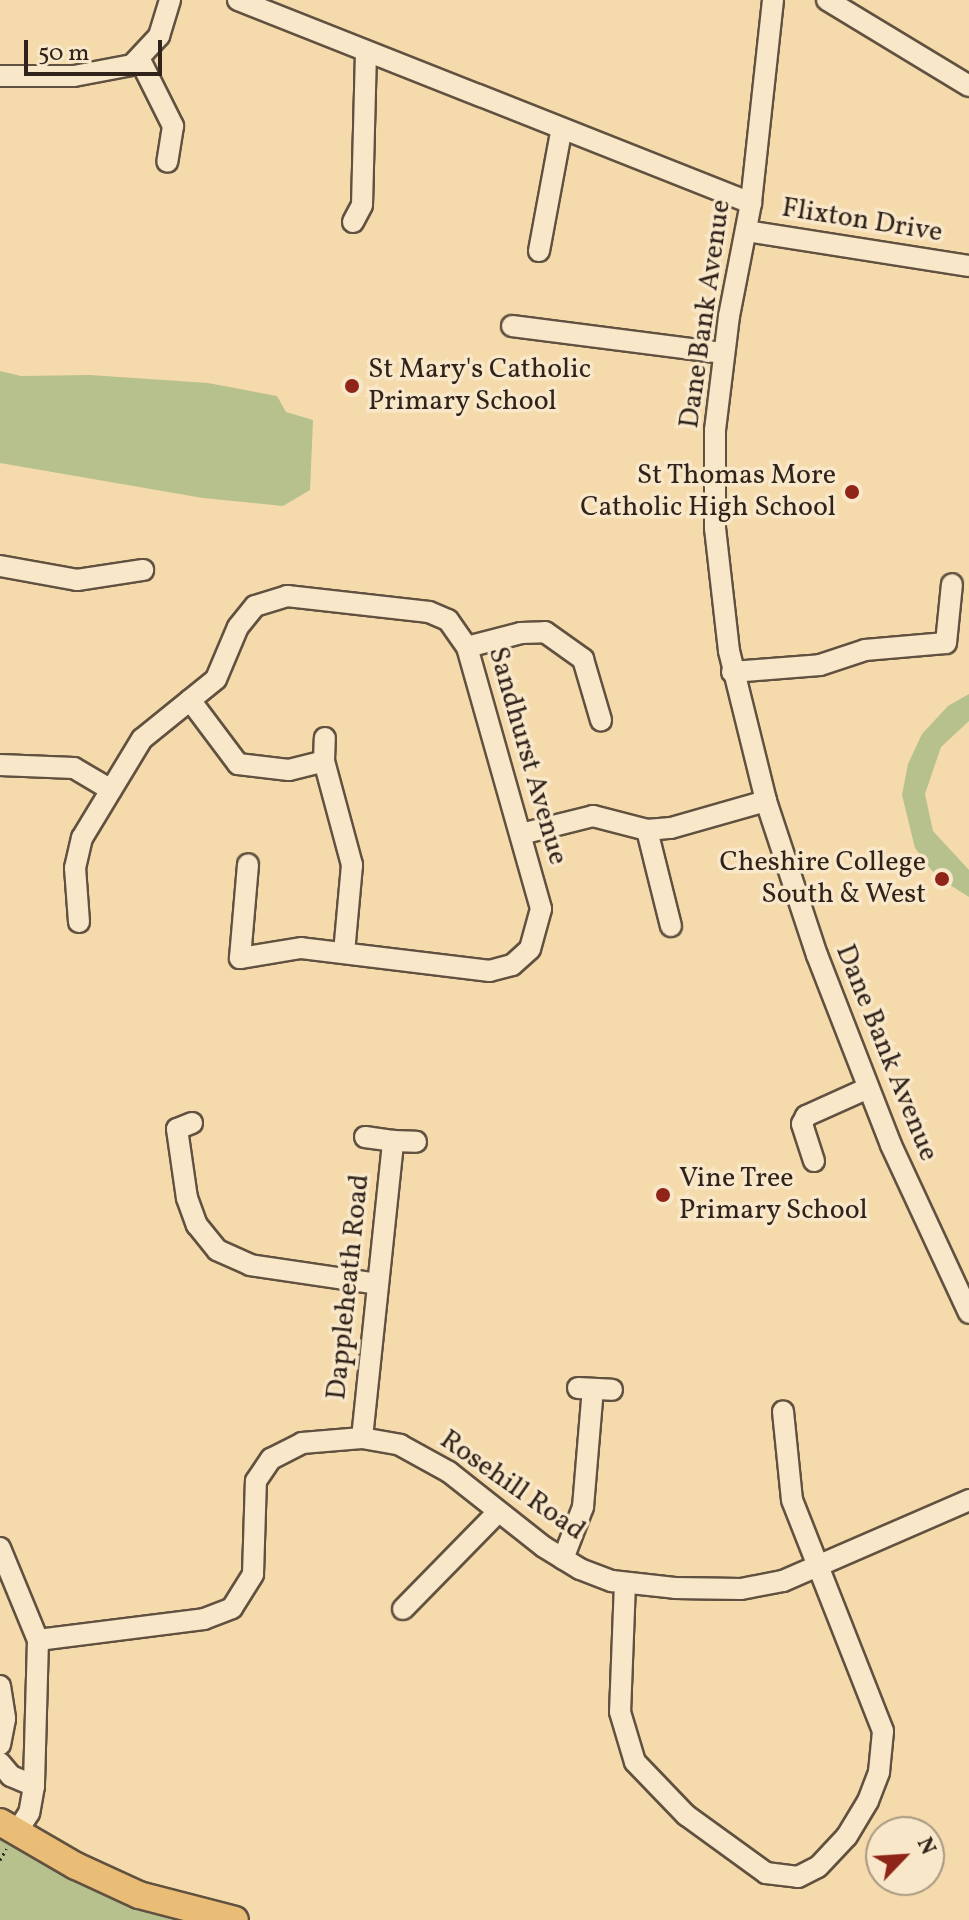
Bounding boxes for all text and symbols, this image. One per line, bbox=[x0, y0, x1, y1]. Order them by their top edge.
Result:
scale bar bbox=[28, 24, 166, 74]
text: 50 m bbox=[38, 37, 90, 71]
street label: Flixton Drive bbox=[779, 192, 945, 250]
street label: Dane Bank Avenue bbox=[673, 198, 739, 430]
place label: St Mary's Catholic Primary School bbox=[368, 353, 591, 419]
marker: St Mary's Catholic Primary School bbox=[343, 377, 361, 395]
place label: St Thomas More Catholic High School bbox=[580, 459, 836, 525]
marker: St Thomas More Catholic High School bbox=[843, 483, 861, 501]
street label: Sandhurst Avenue bbox=[480, 643, 574, 869]
place label: Cheshire College South & West bbox=[720, 846, 926, 912]
marker: Cheshire College South & West bbox=[933, 870, 951, 888]
street label: Dane Bank Avenue bbox=[827, 940, 945, 1166]
place label: Vine Tree Primary School bbox=[679, 1162, 868, 1228]
street label: Dappleheath Road bbox=[320, 1173, 378, 1401]
marker: Vine Tree Primary School bbox=[654, 1186, 672, 1204]
street label: Rosehill Road bbox=[433, 1424, 591, 1548]
north arrow bbox=[865, 1816, 945, 1896]
text: N bbox=[908, 1833, 943, 1860]

